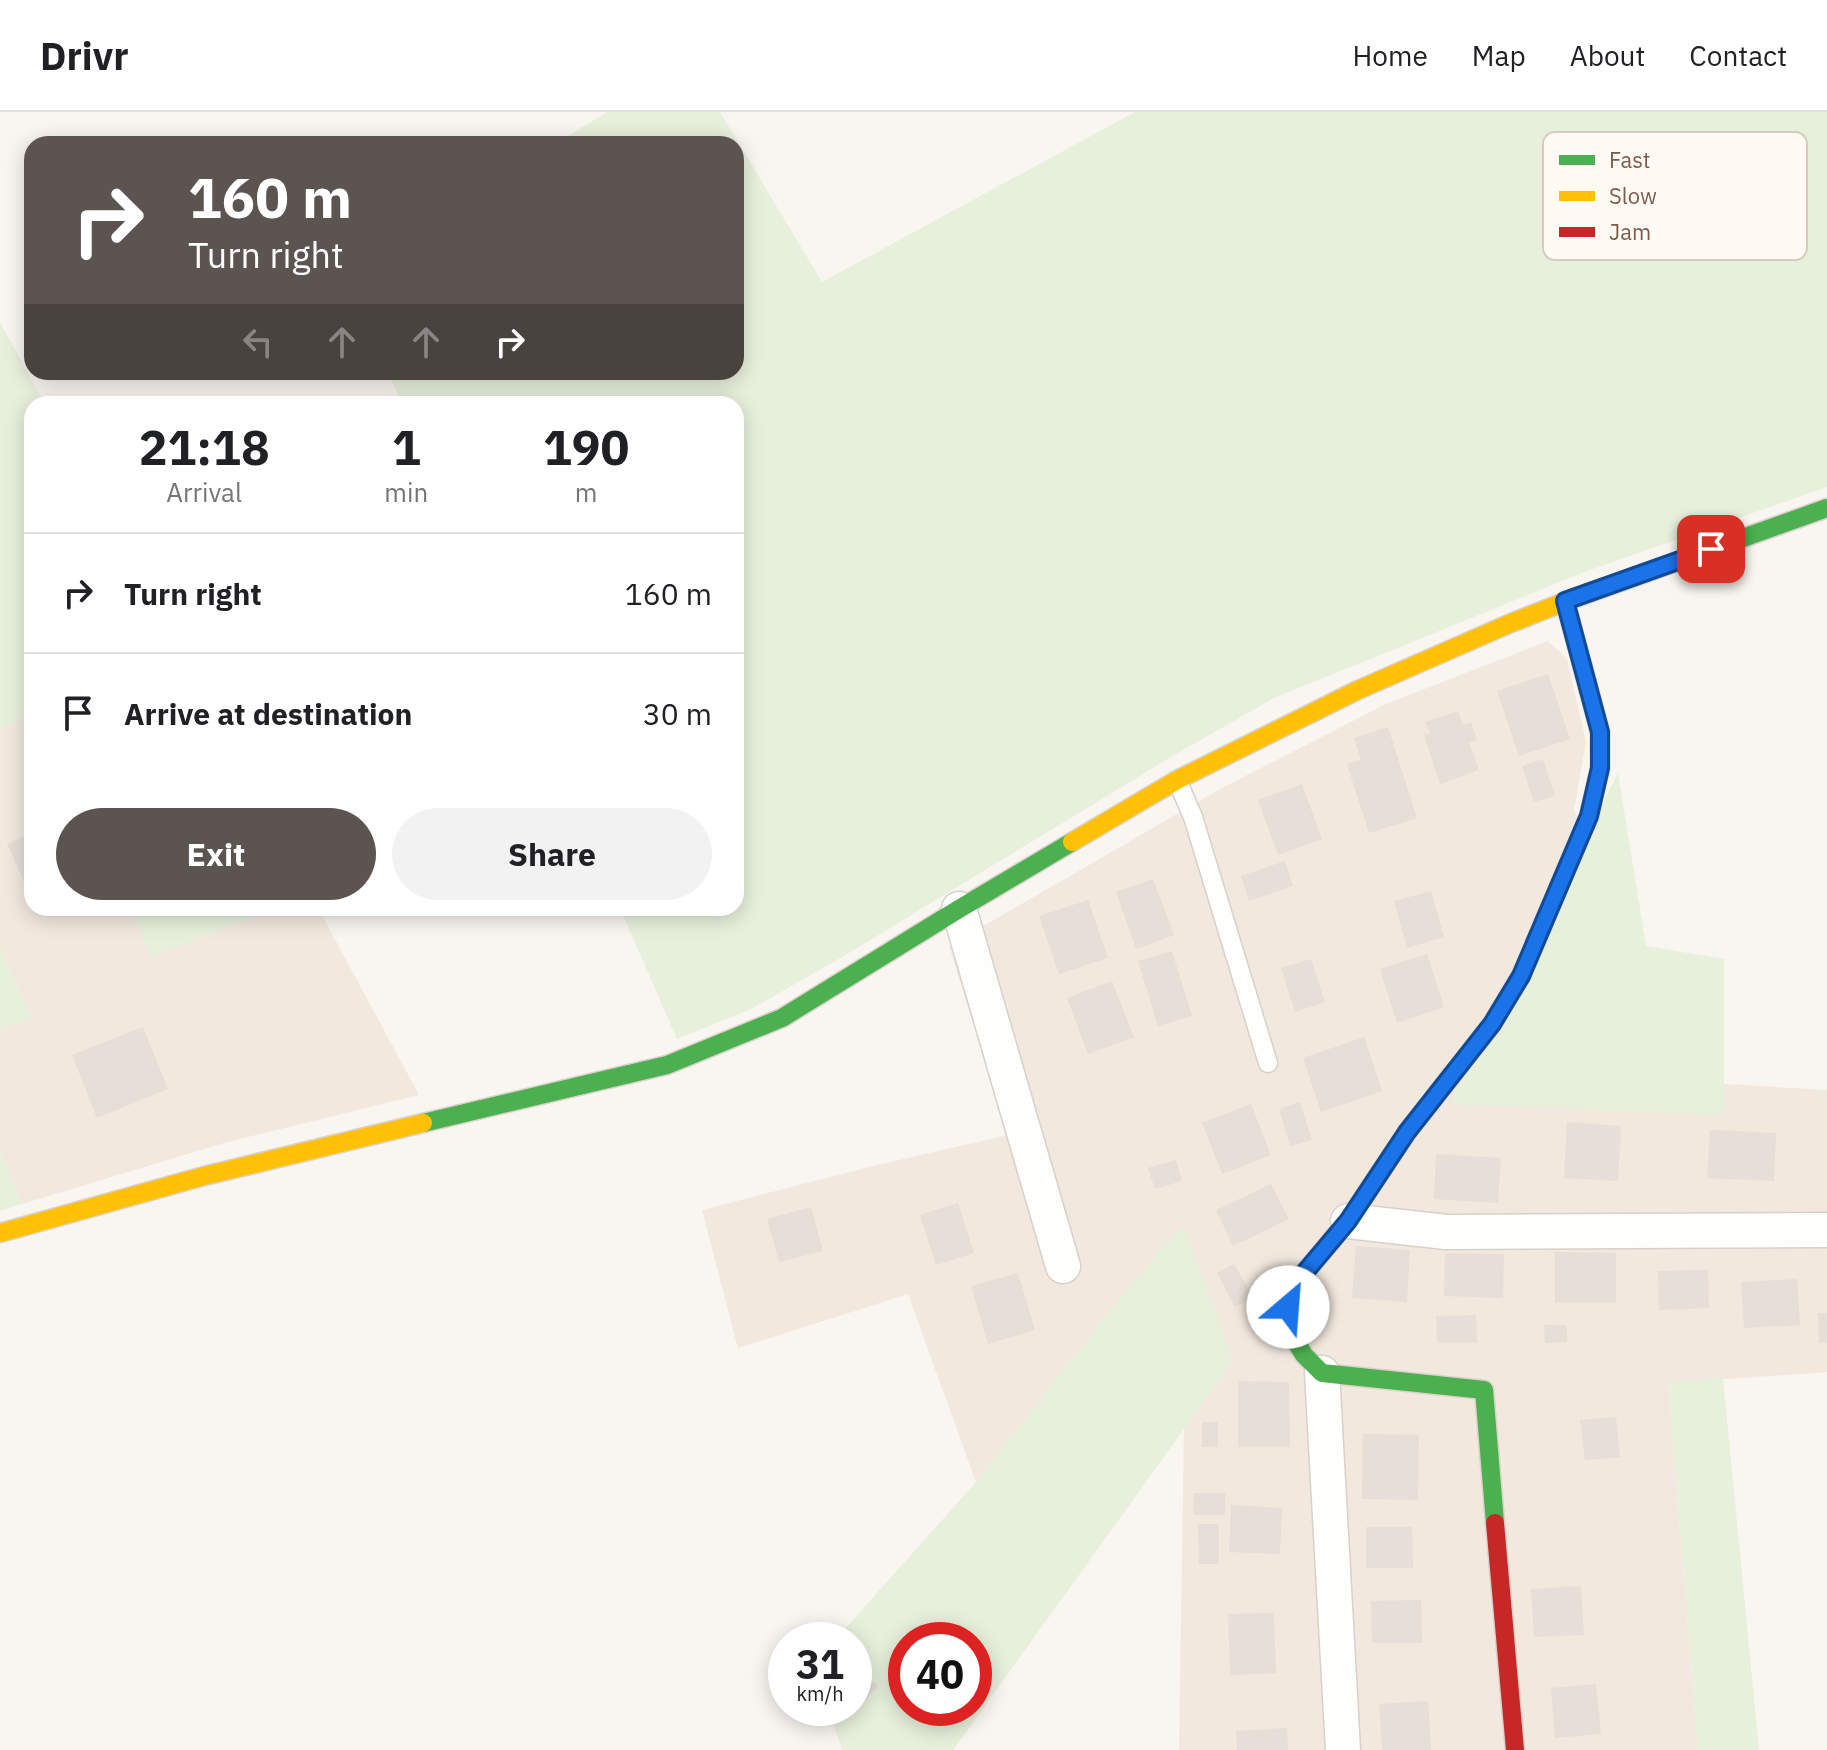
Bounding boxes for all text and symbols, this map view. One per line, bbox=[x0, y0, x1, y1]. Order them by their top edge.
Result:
text: Drivr bbox=[40, 31, 129, 80]
text: Home bbox=[1352, 37, 1428, 74]
text: Map bbox=[1472, 37, 1526, 74]
text: About bbox=[1570, 37, 1645, 74]
text: Contact bbox=[1689, 37, 1787, 74]
legend bbox=[1543, 132, 1807, 260]
text: Fast bbox=[1609, 145, 1650, 174]
text: 160 m bbox=[188, 161, 352, 233]
icon: right bbox=[56, 168, 160, 272]
text: Slow bbox=[1609, 181, 1657, 210]
text: Jam bbox=[1609, 217, 1651, 246]
text: Turn right bbox=[188, 231, 344, 278]
icon: left bbox=[236, 320, 280, 364]
icon: ahead bbox=[320, 320, 364, 364]
icon: ahead bbox=[404, 320, 448, 364]
icon: right bbox=[488, 320, 532, 364]
text: 21:18 bbox=[139, 416, 270, 478]
text: 1 bbox=[392, 416, 421, 478]
text: 190 bbox=[543, 416, 629, 478]
text: Arrival bbox=[166, 475, 242, 509]
text: min bbox=[384, 475, 428, 509]
text: m bbox=[575, 475, 597, 509]
pin bbox=[1677, 515, 1745, 583]
icon: arrive bbox=[1689, 527, 1733, 571]
icon: right bbox=[56, 571, 100, 615]
text: Turn right bbox=[124, 574, 262, 613]
text: 160 m bbox=[625, 574, 712, 613]
icon: arrive bbox=[56, 691, 100, 735]
text: Arrive at destination bbox=[124, 694, 412, 733]
text: 30 m bbox=[643, 694, 712, 733]
button: Exit bbox=[56, 808, 376, 900]
button: Share bbox=[392, 808, 712, 900]
position arrow bbox=[1246, 1265, 1330, 1349]
speed limit sign: 40 bbox=[888, 1622, 992, 1726]
text: 31 bbox=[796, 1638, 844, 1690]
text: km/h bbox=[796, 1680, 844, 1707]

